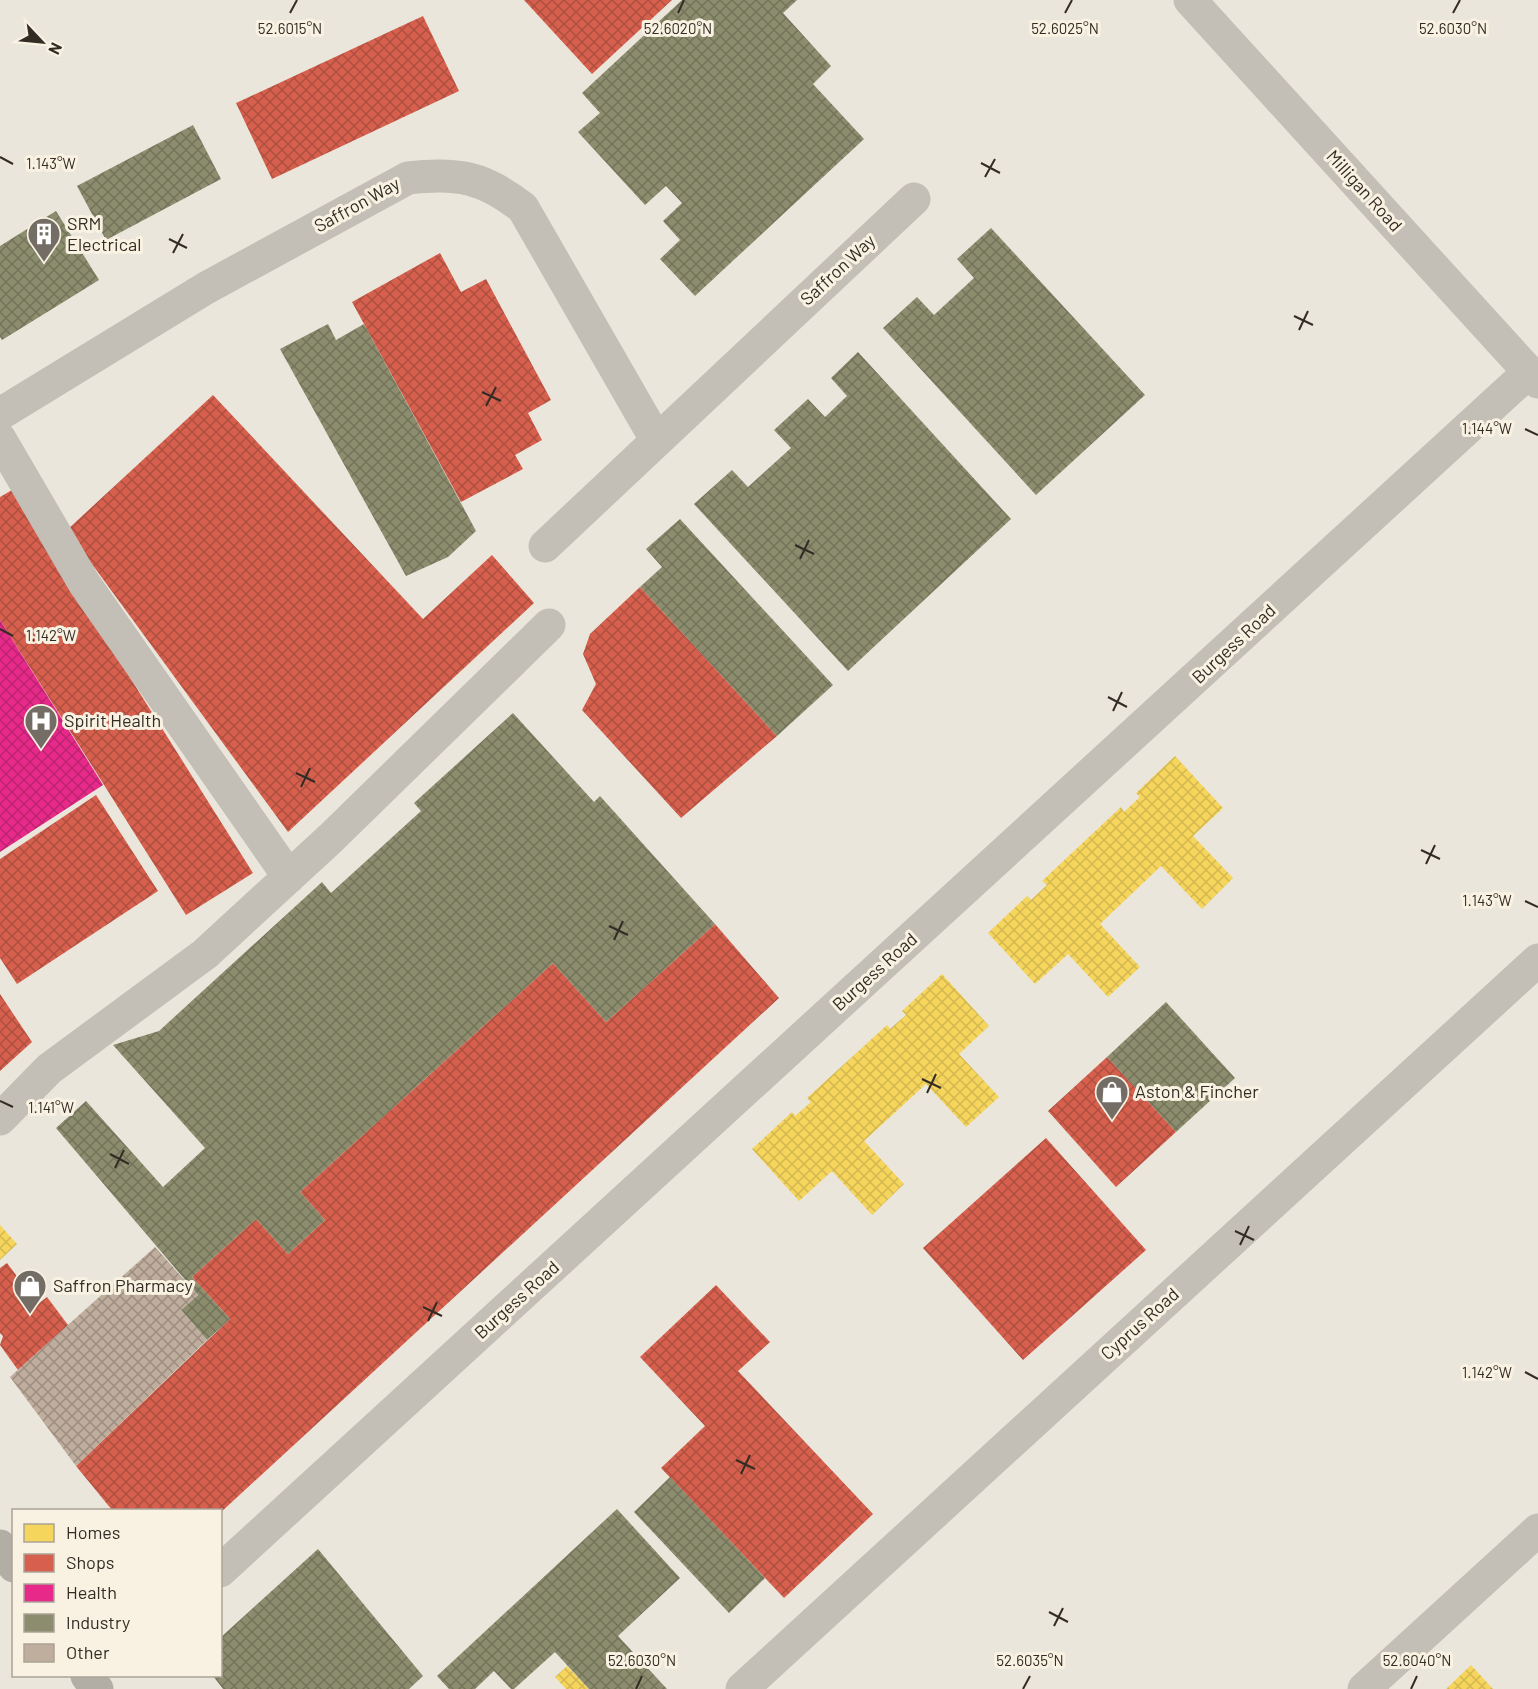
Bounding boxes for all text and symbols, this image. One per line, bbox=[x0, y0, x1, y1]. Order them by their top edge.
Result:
north arrow bbox=[12, 12, 72, 72]
text: 52.6015°N bbox=[258, 19, 322, 37]
text: 52.6020°N bbox=[644, 19, 712, 37]
text: 52.6025°N bbox=[1031, 19, 1099, 37]
text: 52.6030°N bbox=[1419, 19, 1487, 37]
text: N bbox=[45, 40, 67, 58]
street label: Milligan Road bbox=[1322, 145, 1407, 236]
text: 1.143°W bbox=[26, 154, 76, 172]
street label: Saffron Way bbox=[310, 172, 403, 237]
place label: SRM Electrical bbox=[67, 212, 141, 255]
building icon: SRM Electrical bbox=[26, 216, 62, 263]
street label: Saffron Way bbox=[795, 229, 879, 309]
text: 1.144°W bbox=[1462, 419, 1512, 437]
street label: Burgess Road bbox=[1187, 599, 1280, 688]
text: 1.142°W bbox=[26, 626, 76, 644]
hospital icon: Spirit Health bbox=[23, 703, 59, 750]
place label: Spirit Health bbox=[64, 709, 161, 731]
text: 1.143°W bbox=[1462, 891, 1512, 909]
street label: Burgess Road bbox=[827, 927, 921, 1015]
shop icon: Aston & Fincher bbox=[1094, 1074, 1130, 1121]
place label: Aston & Fincher bbox=[1135, 1080, 1259, 1102]
text: 1.141°W bbox=[28, 1098, 74, 1116]
street label: Burgess Road bbox=[469, 1255, 563, 1343]
shop icon: Saffron Pharmacy bbox=[12, 1268, 48, 1315]
place label: Saffron Pharmacy bbox=[53, 1274, 193, 1296]
street label: Cyprus Road bbox=[1096, 1282, 1183, 1364]
text: 1.142°W bbox=[1462, 1363, 1512, 1381]
legend bbox=[12, 1509, 222, 1677]
text: Homes bbox=[66, 1521, 120, 1543]
text: Shops bbox=[66, 1551, 115, 1573]
text: Health bbox=[66, 1581, 117, 1603]
text: Industry bbox=[66, 1611, 130, 1633]
text: Other bbox=[66, 1641, 110, 1663]
text: 52.6030°N bbox=[608, 1651, 676, 1669]
text: 52.6035°N bbox=[996, 1651, 1064, 1669]
text: 52.6040°N bbox=[1383, 1651, 1451, 1669]

